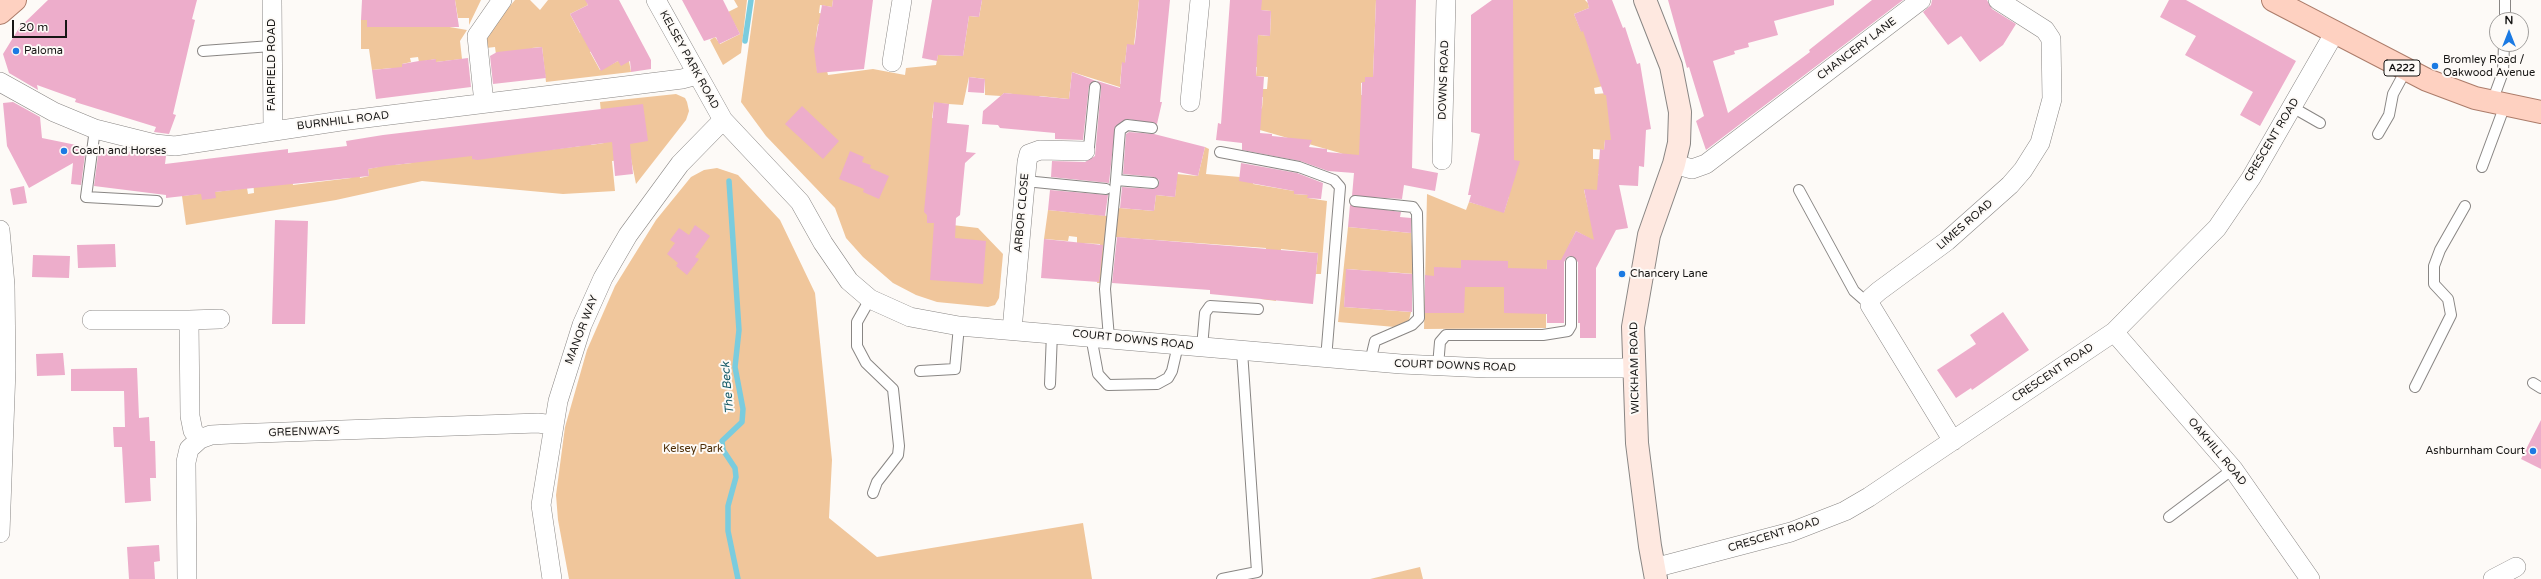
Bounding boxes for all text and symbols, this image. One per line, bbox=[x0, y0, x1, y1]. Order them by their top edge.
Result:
street label: KELSEY PARK ROAD bbox=[656, 8, 722, 112]
scale bar bbox=[14, 12, 69, 38]
north arrow bbox=[2489, 12, 2529, 52]
text: N bbox=[2505, 14, 2513, 27]
street label: CHANCERY LANE bbox=[1815, 15, 1899, 83]
street label: FAIRFIELD ROAD bbox=[265, 19, 279, 111]
text: 20 m bbox=[19, 20, 48, 34]
street label: DOWNS ROAD bbox=[1436, 40, 1452, 120]
place label: Paloma bbox=[24, 44, 63, 58]
marker: Paloma bbox=[11, 46, 21, 56]
place label: Bromley Road / Oakwood Avenue bbox=[2443, 53, 2535, 79]
road number: A222 bbox=[2384, 60, 2420, 76]
marker: Bromley Road / Oakwood Avenue bbox=[2430, 61, 2440, 71]
street label: CRESCENT ROAD bbox=[2242, 96, 2302, 184]
street label: BURNHILL ROAD bbox=[296, 109, 390, 133]
place label: Coach and Horses bbox=[72, 144, 166, 158]
marker: Coach and Horses bbox=[59, 146, 69, 156]
street label: ARBOR CLOSE bbox=[1012, 173, 1032, 253]
street label: LIMES ROAD bbox=[1934, 197, 1996, 253]
place label: Chancery Lane bbox=[1630, 267, 1708, 281]
marker: Chancery Lane bbox=[1617, 269, 1627, 279]
street label: MANOR WAY bbox=[563, 294, 601, 366]
street label: WICKHAM ROAD bbox=[1628, 322, 1642, 414]
street label: COURT DOWNS ROAD bbox=[1072, 327, 1194, 353]
street label: CRESCENT ROAD bbox=[2010, 341, 2096, 405]
street label: COURT DOWNS ROAD bbox=[1394, 357, 1516, 375]
water label: The Beck bbox=[719, 361, 737, 415]
street label: OAKHILL ROAD bbox=[2185, 415, 2249, 489]
street label: GREENWAYS bbox=[268, 424, 340, 440]
park label: Kelsey Park bbox=[663, 442, 723, 456]
place label: Ashburnham Court bbox=[2425, 444, 2525, 458]
marker: Ashburnham Court bbox=[2528, 446, 2538, 456]
street label: CRESCENT ROAD bbox=[1726, 515, 1822, 555]

